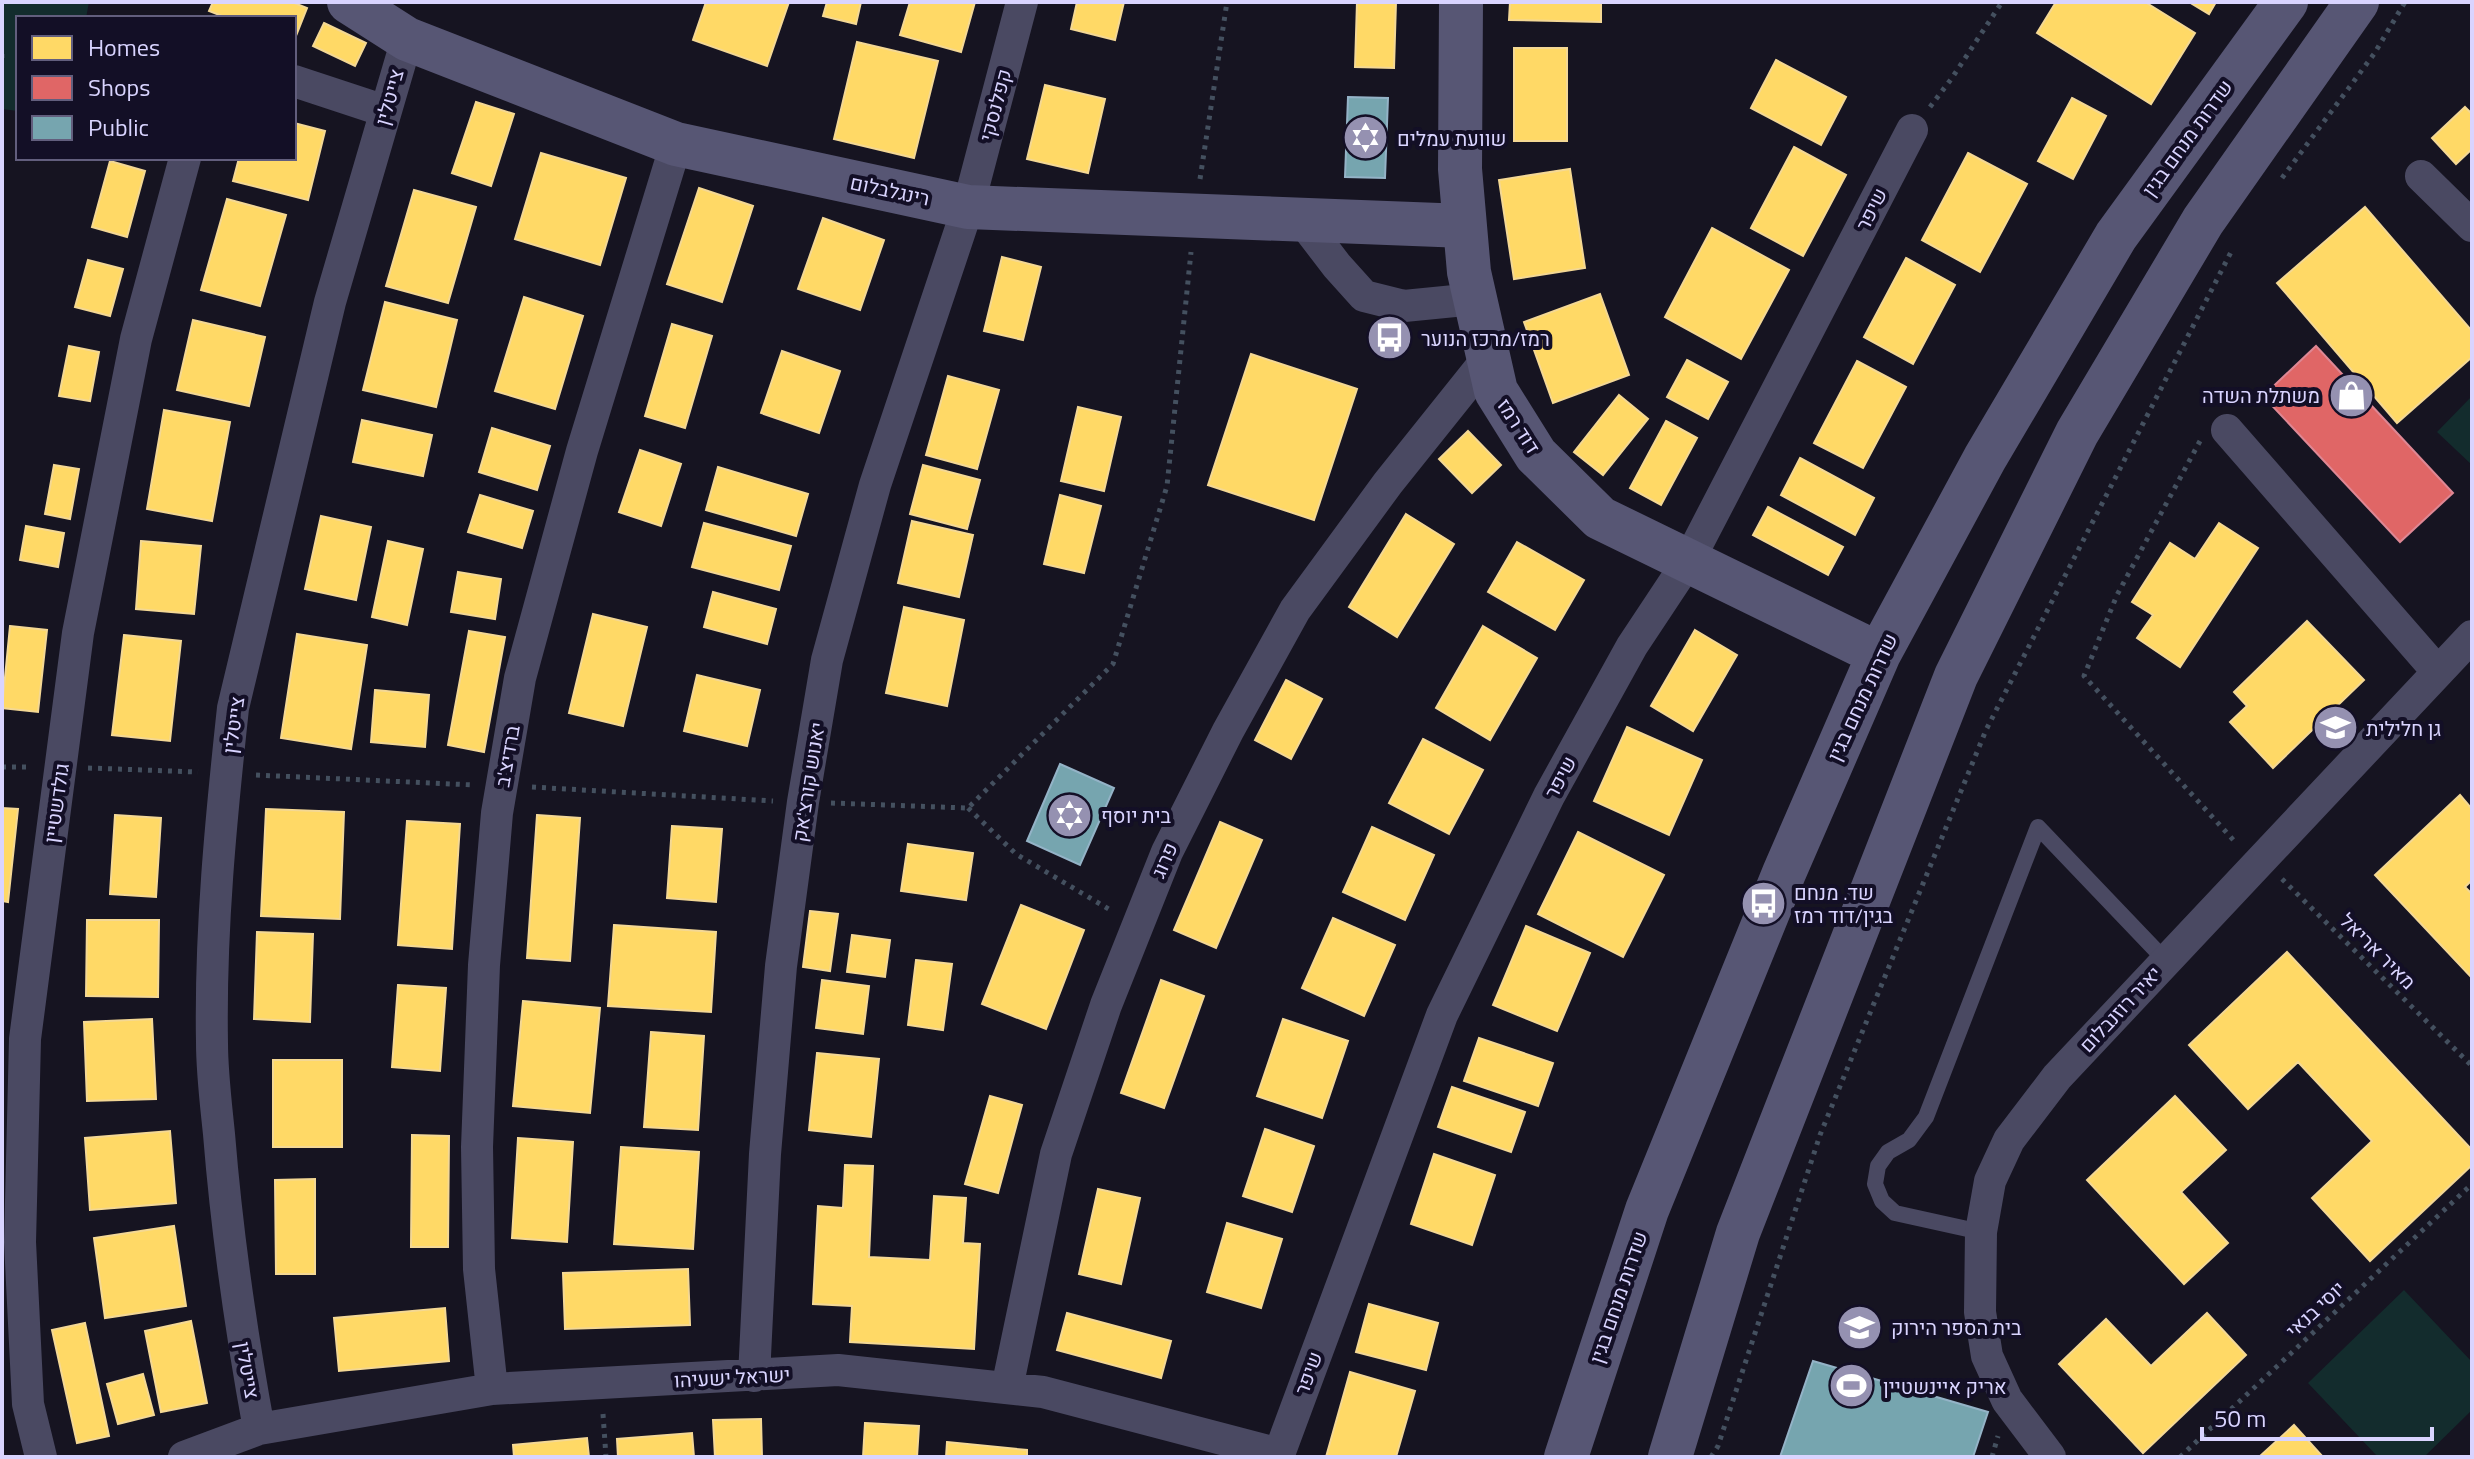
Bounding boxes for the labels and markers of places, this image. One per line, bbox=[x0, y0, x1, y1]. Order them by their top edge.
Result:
synagogue icon: שוועת עמלים bbox=[1342, 114, 1390, 162]
place label: שוועת עמלים bbox=[1397, 123, 1506, 154]
bus stop icon: רמז/מרכז הנוער bbox=[1366, 314, 1414, 362]
place label: רמז/מרכז הנוער bbox=[1421, 323, 1550, 354]
shop icon: משתלת השדה bbox=[2327, 371, 2375, 419]
place label: משתלת השדה bbox=[2202, 380, 2320, 411]
school or university icon: גן חלילית bbox=[2311, 704, 2359, 752]
place label: גן חלילית bbox=[2366, 713, 2441, 744]
synagogue icon: בית יוסף bbox=[1046, 791, 1094, 839]
place label: בית יוסף bbox=[1101, 800, 1171, 831]
place label: שד. מנחם בגין/דוד רמז bbox=[1794, 877, 1893, 931]
bus stop icon: שד. מנחם בגין/דוד רמז bbox=[1739, 879, 1787, 927]
school or university icon: בית הספר הירוק bbox=[1836, 1303, 1884, 1351]
place label: בית הספר הירוק bbox=[1891, 1312, 2022, 1343]
sports icon: אריק איינשטיין bbox=[1828, 1362, 1876, 1410]
place label: אריק איינשטיין bbox=[1883, 1371, 2007, 1402]

